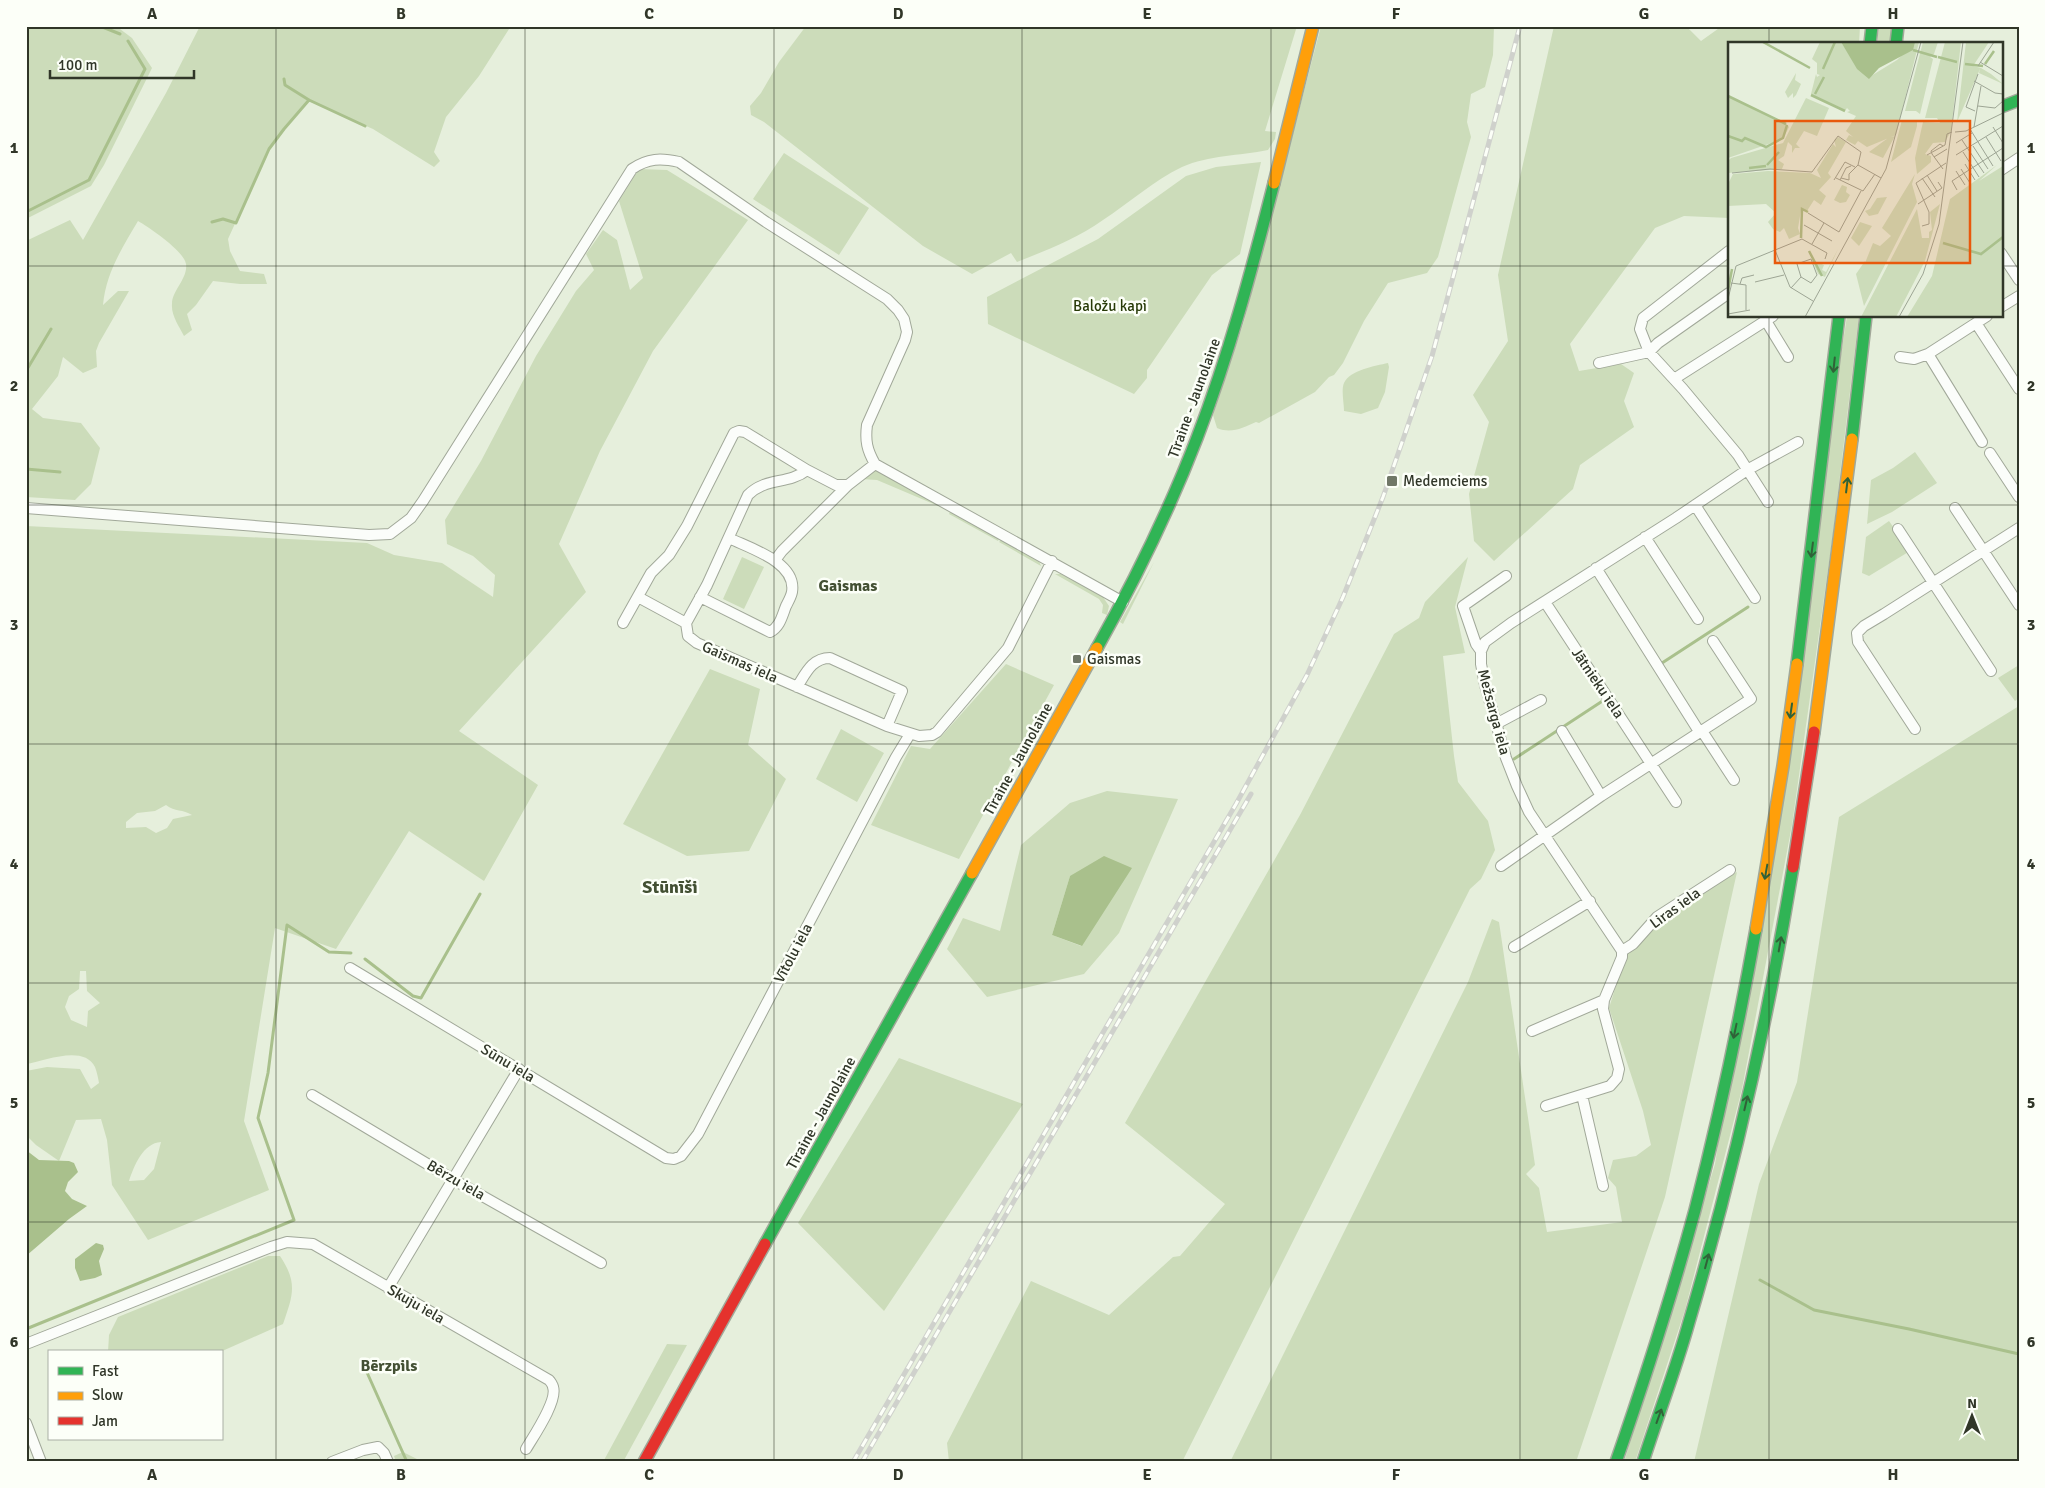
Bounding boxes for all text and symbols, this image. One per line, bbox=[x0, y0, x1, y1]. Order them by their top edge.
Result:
text: A bbox=[147, 4, 158, 24]
text: B bbox=[396, 4, 406, 24]
text: C bbox=[644, 4, 654, 24]
text: D bbox=[893, 4, 904, 24]
text: E bbox=[1142, 4, 1152, 24]
text: F bbox=[1392, 4, 1401, 24]
text: G bbox=[1639, 4, 1649, 24]
text: H bbox=[1888, 4, 1898, 24]
inset map bbox=[1728, 42, 2002, 318]
scale bar bbox=[50, 48, 194, 80]
text: 100 m bbox=[58, 56, 98, 74]
text: 1 bbox=[10, 138, 19, 158]
text: 1 bbox=[2027, 138, 2036, 158]
park label: Baložu kapi bbox=[1073, 297, 1147, 315]
street label: Tīraine - Jaunolaine bbox=[1164, 336, 1224, 460]
one-way arrow bbox=[1829, 356, 1839, 372]
text: 2 bbox=[10, 376, 18, 396]
text: 2 bbox=[2027, 376, 2035, 396]
place label: Medemciems bbox=[1403, 472, 1488, 490]
marker: Medemciems bbox=[1385, 474, 1399, 488]
one-way arrow bbox=[1842, 478, 1852, 494]
one-way arrow bbox=[1807, 542, 1817, 558]
district label: Gaismas bbox=[819, 576, 877, 596]
text: 3 bbox=[10, 615, 18, 635]
text: 3 bbox=[2027, 615, 2035, 635]
street label: Gaismas iela bbox=[699, 637, 781, 687]
street label: Jātnieku iela bbox=[1568, 644, 1628, 722]
place label: Gaismas bbox=[1087, 650, 1141, 668]
marker: Gaismas bbox=[1071, 653, 1083, 665]
street label: Mežsarga iela bbox=[1474, 667, 1514, 757]
street label: Tīraine - Jaunolaine bbox=[980, 700, 1056, 818]
one-way arrow bbox=[1786, 703, 1796, 719]
text: 4 bbox=[10, 854, 19, 874]
text: 4 bbox=[2027, 854, 2036, 874]
one-way arrow bbox=[1761, 863, 1771, 879]
district label: Stūnīši bbox=[642, 876, 698, 898]
street label: Liras iela bbox=[1646, 884, 1704, 932]
street label: Vītolu iela bbox=[770, 920, 816, 986]
one-way arrow bbox=[1775, 936, 1785, 952]
one-way arrow bbox=[1730, 1023, 1740, 1039]
street label: Sūnu iela bbox=[478, 1040, 538, 1086]
street label: Tīraine - Jaunolaine bbox=[783, 1054, 859, 1172]
text: 5 bbox=[10, 1093, 18, 1113]
text: 5 bbox=[2027, 1093, 2035, 1113]
one-way arrow bbox=[1742, 1095, 1751, 1111]
street label: Bērzu iela bbox=[424, 1156, 488, 1204]
one-way arrow bbox=[1702, 1253, 1712, 1269]
street label: Skuju iela bbox=[384, 1280, 448, 1328]
text: 6 bbox=[10, 1332, 19, 1352]
text: 6 bbox=[2027, 1332, 2036, 1352]
legend bbox=[48, 1350, 222, 1440]
district label: Bērzpils bbox=[361, 1356, 417, 1376]
text: Fast bbox=[92, 1362, 119, 1380]
text: Slow bbox=[92, 1386, 123, 1404]
north arrow bbox=[1948, 1390, 1998, 1440]
text: N bbox=[1967, 1395, 1977, 1412]
one-way arrow bbox=[1655, 1409, 1664, 1424]
text: Jam bbox=[92, 1412, 118, 1430]
text: A bbox=[147, 1465, 158, 1485]
text: B bbox=[396, 1465, 406, 1485]
text: C bbox=[644, 1465, 654, 1485]
text: D bbox=[893, 1465, 904, 1485]
text: E bbox=[1142, 1465, 1152, 1485]
text: F bbox=[1392, 1465, 1401, 1485]
text: G bbox=[1639, 1465, 1649, 1485]
text: H bbox=[1888, 1465, 1898, 1485]

